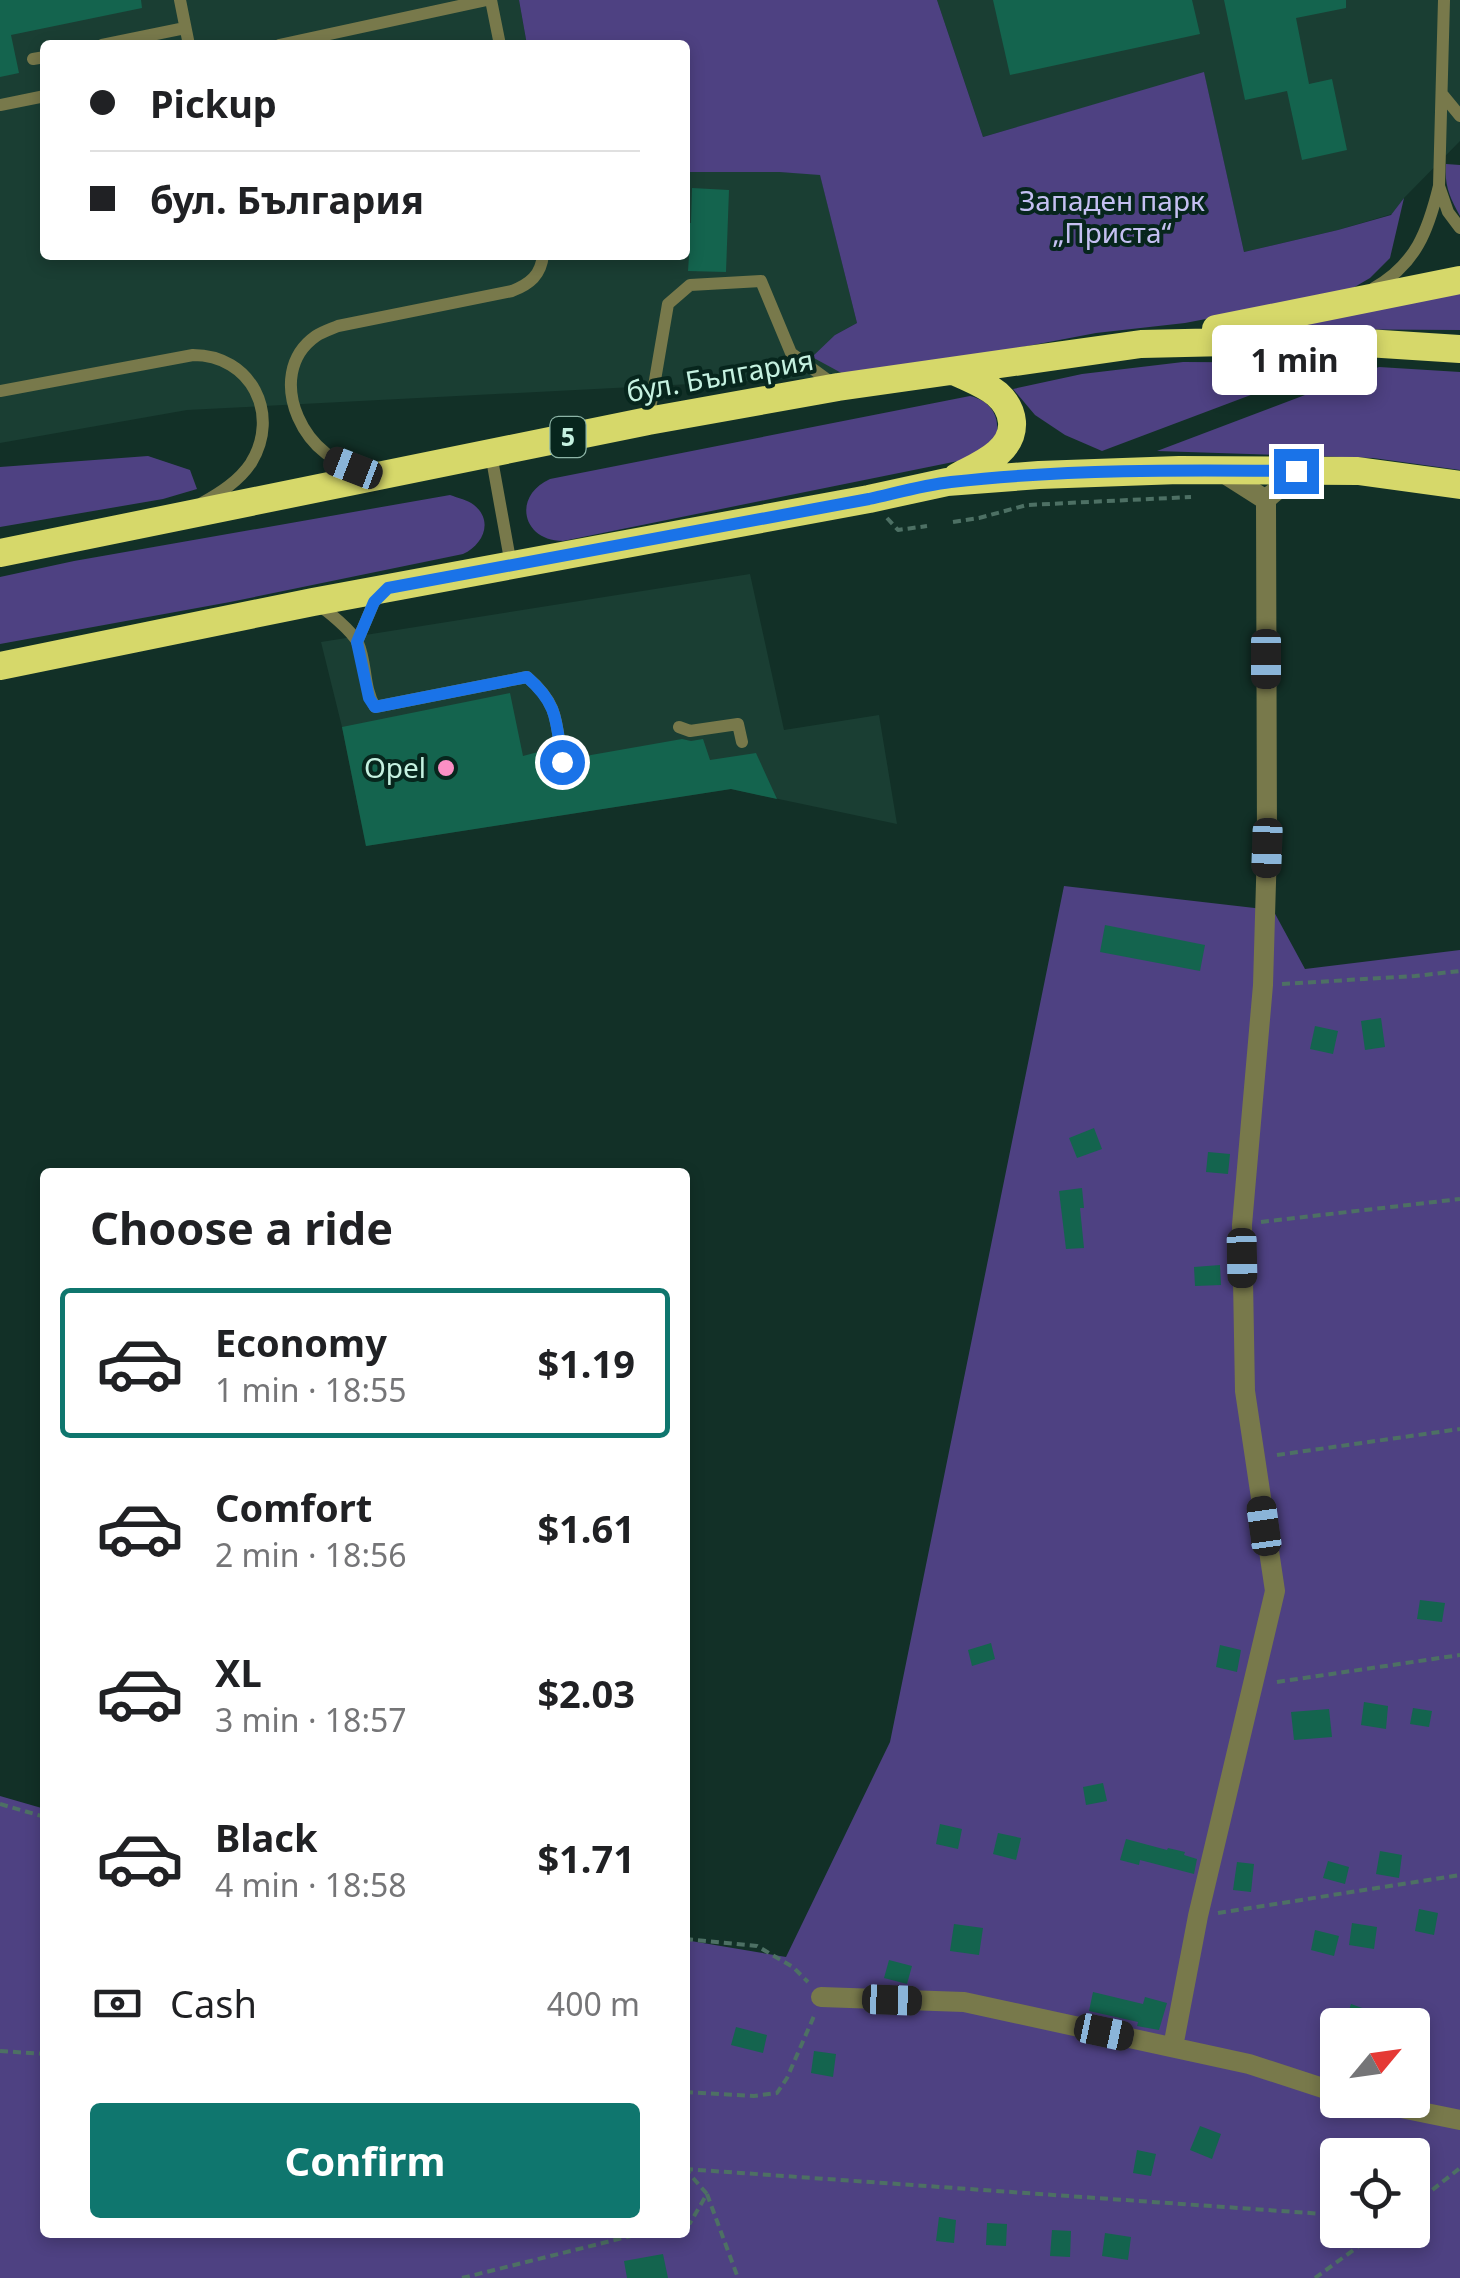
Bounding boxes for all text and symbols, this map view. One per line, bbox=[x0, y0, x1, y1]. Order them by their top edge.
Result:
text: Pickup bbox=[150, 77, 277, 129]
text: бул. България bbox=[150, 173, 424, 225]
park label: Западен парк „Приста“ bbox=[1019, 181, 1205, 251]
callout: 1 min bbox=[1214, 326, 1378, 396]
text: 1 min bbox=[1250, 338, 1339, 381]
street label: бул. България bbox=[623, 340, 816, 410]
road number: 5 bbox=[550, 417, 586, 457]
car bbox=[320, 443, 386, 493]
route end bbox=[1274, 449, 1319, 494]
car bbox=[1251, 629, 1281, 689]
route start bbox=[540, 740, 585, 785]
place label: Opel bbox=[364, 748, 426, 786]
marker: Opel bbox=[435, 757, 457, 779]
car bbox=[1251, 817, 1283, 879]
text: Choose a ride bbox=[90, 1197, 393, 1258]
car bbox=[1226, 1228, 1258, 1288]
text: Economy bbox=[215, 1316, 387, 1368]
icon: car bbox=[95, 1318, 185, 1408]
text: $1.19 bbox=[537, 1337, 635, 1389]
text: 1 min · 18:55 bbox=[215, 1368, 407, 1411]
text: Comfort bbox=[215, 1481, 372, 1533]
icon: car bbox=[95, 1483, 185, 1573]
car bbox=[1245, 1494, 1283, 1558]
text: $1.61 bbox=[537, 1502, 635, 1554]
text: 2 min · 18:56 bbox=[215, 1533, 407, 1576]
text: XL bbox=[215, 1646, 262, 1698]
icon: car bbox=[95, 1648, 185, 1738]
text: $2.03 bbox=[537, 1667, 635, 1719]
text: 3 min · 18:57 bbox=[215, 1698, 407, 1741]
text: Black bbox=[215, 1811, 318, 1863]
icon: car bbox=[95, 1813, 185, 1903]
text: $1.71 bbox=[537, 1832, 635, 1884]
text: 4 min · 18:58 bbox=[215, 1863, 407, 1906]
icon: cash bbox=[90, 1976, 145, 2031]
text: Cash bbox=[170, 1977, 257, 2029]
text: 400 m bbox=[547, 1982, 640, 2025]
car bbox=[861, 1984, 923, 2016]
north arrow bbox=[1320, 2008, 1430, 2118]
map controls bbox=[1320, 2008, 1430, 2248]
car bbox=[1072, 2011, 1136, 2053]
button: Confirm bbox=[90, 2103, 640, 2218]
button: locate bbox=[1320, 2138, 1430, 2248]

